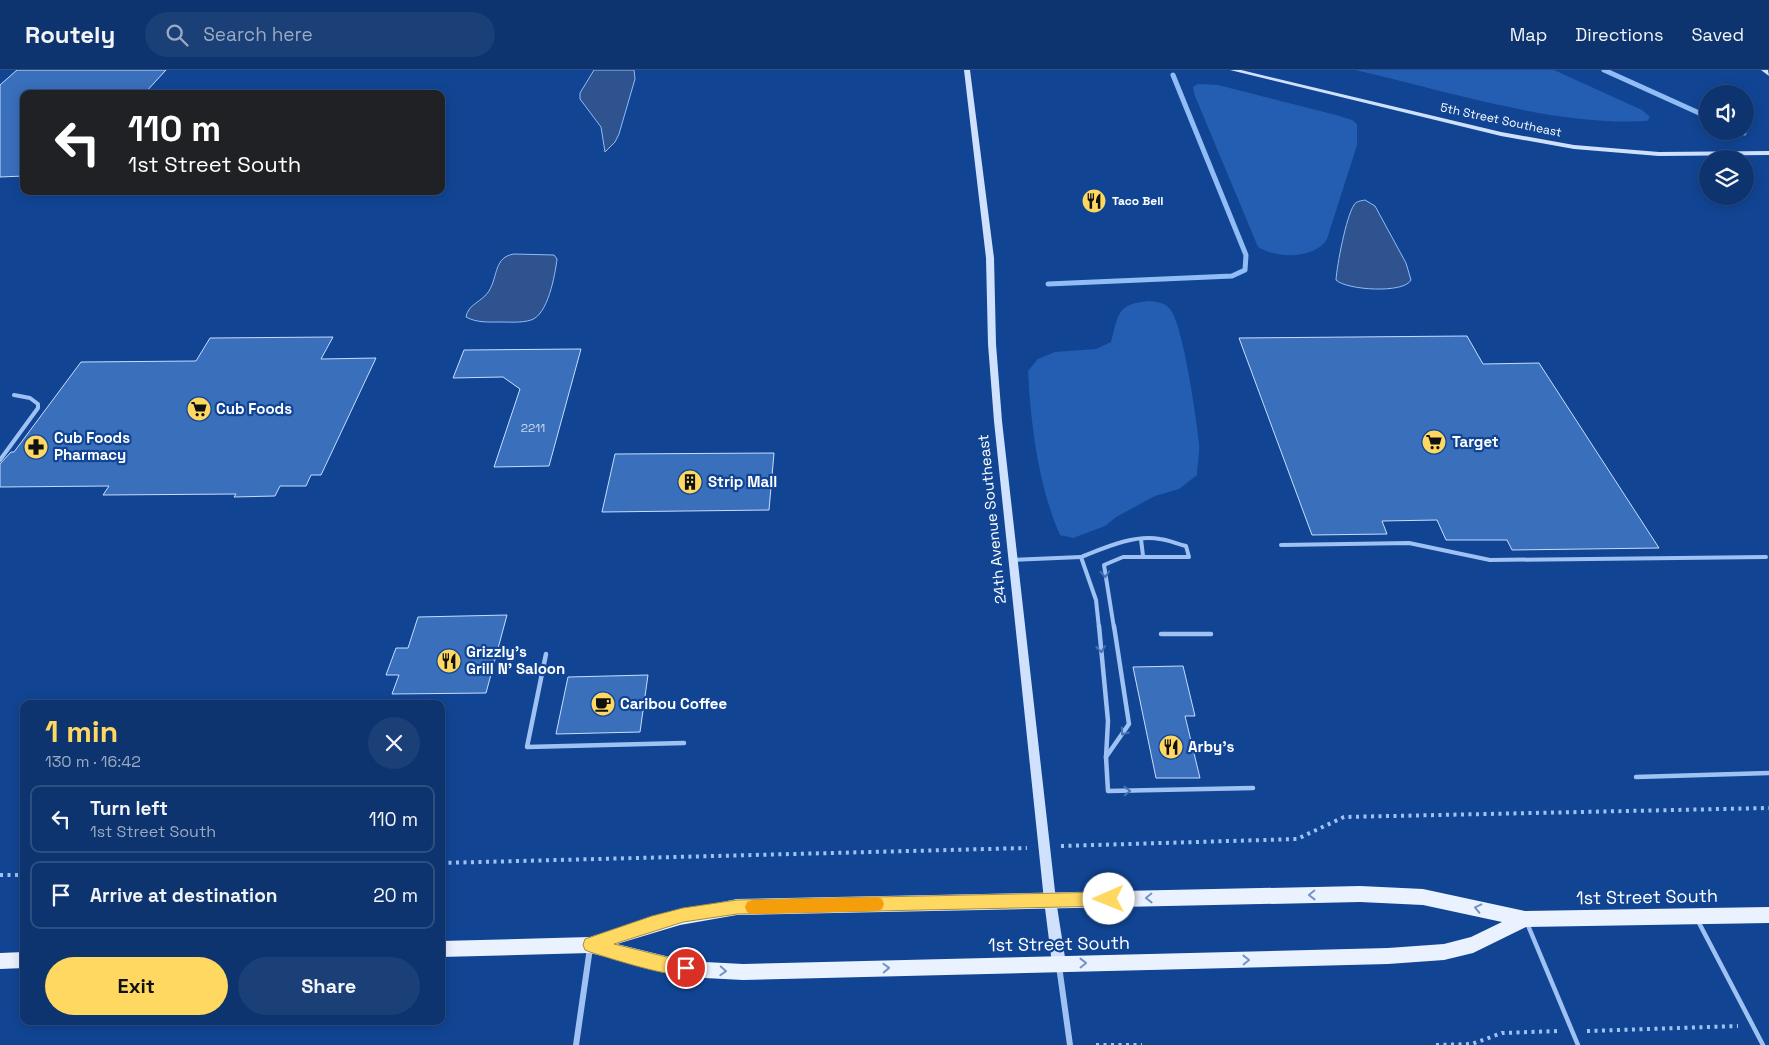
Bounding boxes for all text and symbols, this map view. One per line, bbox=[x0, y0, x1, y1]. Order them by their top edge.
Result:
search box bbox=[145, 12, 495, 57]
text: Routely bbox=[25, 19, 115, 50]
icon: search bbox=[163, 21, 191, 49]
text: Search here bbox=[203, 22, 313, 47]
text: Map bbox=[1510, 23, 1547, 46]
text: Directions bbox=[1575, 23, 1664, 46]
text: Saved bbox=[1692, 23, 1744, 46]
map controls bbox=[1699, 85, 1754, 205]
button: sound bbox=[1699, 85, 1754, 140]
street label: 5th Street Southeast bbox=[1439, 99, 1563, 141]
text: 110 m bbox=[128, 107, 221, 151]
icon: left bbox=[45, 110, 110, 175]
text: 1st Street South bbox=[128, 150, 301, 178]
button: layers bbox=[1699, 150, 1754, 205]
restaurant icon: Taco Bell bbox=[1081, 188, 1107, 214]
place label: Taco Bell bbox=[1112, 193, 1164, 209]
supermarket icon: Cub Foods bbox=[186, 396, 212, 422]
place label: Cub Foods bbox=[216, 399, 292, 418]
house number: 2211 bbox=[521, 420, 545, 436]
place label: Cub Foods Pharmacy bbox=[54, 428, 130, 464]
supermarket icon: Target bbox=[1421, 429, 1447, 455]
place label: Target bbox=[1452, 432, 1499, 451]
street label: 24th Avenue Southeast bbox=[973, 433, 1010, 605]
pharmacy icon: Cub Foods Pharmacy bbox=[23, 434, 49, 460]
building icon: Strip Mall bbox=[677, 469, 703, 495]
place label: Strip Mall bbox=[708, 472, 777, 491]
one-way arrow bbox=[1099, 570, 1110, 578]
place label: Grizzly's Grill N' Saloon bbox=[466, 642, 565, 678]
one-way arrow bbox=[1095, 645, 1106, 653]
restaurant icon: Grizzly's Grill N' Saloon bbox=[436, 648, 462, 674]
cafe icon: Caribou Coffee bbox=[590, 691, 616, 717]
place label: Caribou Coffee bbox=[620, 694, 728, 713]
text: 1 min bbox=[45, 712, 118, 751]
button: close bbox=[368, 717, 420, 769]
one-way arrow bbox=[1121, 726, 1130, 736]
restaurant icon: Arby's bbox=[1158, 734, 1184, 760]
place label: Arby's bbox=[1188, 737, 1235, 756]
text: 130 m · 16:42 bbox=[45, 751, 141, 772]
one-way arrow bbox=[1124, 786, 1132, 796]
text: Turn left bbox=[90, 796, 168, 821]
icon: left bbox=[47, 805, 75, 833]
text: 110 m bbox=[369, 807, 418, 832]
text: 1st Street South bbox=[90, 821, 216, 842]
position arrow bbox=[1082, 872, 1134, 924]
icon: arrive bbox=[47, 881, 75, 909]
text: Arrive at destination bbox=[90, 883, 278, 908]
text: 20 m bbox=[373, 883, 418, 908]
street label: 1st Street South bbox=[1576, 884, 1718, 909]
one-way arrow bbox=[1307, 890, 1315, 900]
one-way arrow bbox=[1145, 893, 1153, 903]
one-way arrow bbox=[1473, 903, 1482, 914]
street label: 1st Street South bbox=[988, 931, 1130, 956]
pin bbox=[665, 947, 707, 989]
icon: arrive bbox=[672, 954, 700, 982]
one-way arrow bbox=[1242, 954, 1250, 965]
button: Exit bbox=[45, 957, 228, 1015]
button: Share bbox=[238, 957, 420, 1015]
one-way arrow bbox=[1080, 958, 1087, 968]
one-way arrow bbox=[882, 963, 890, 974]
one-way arrow bbox=[720, 966, 728, 977]

